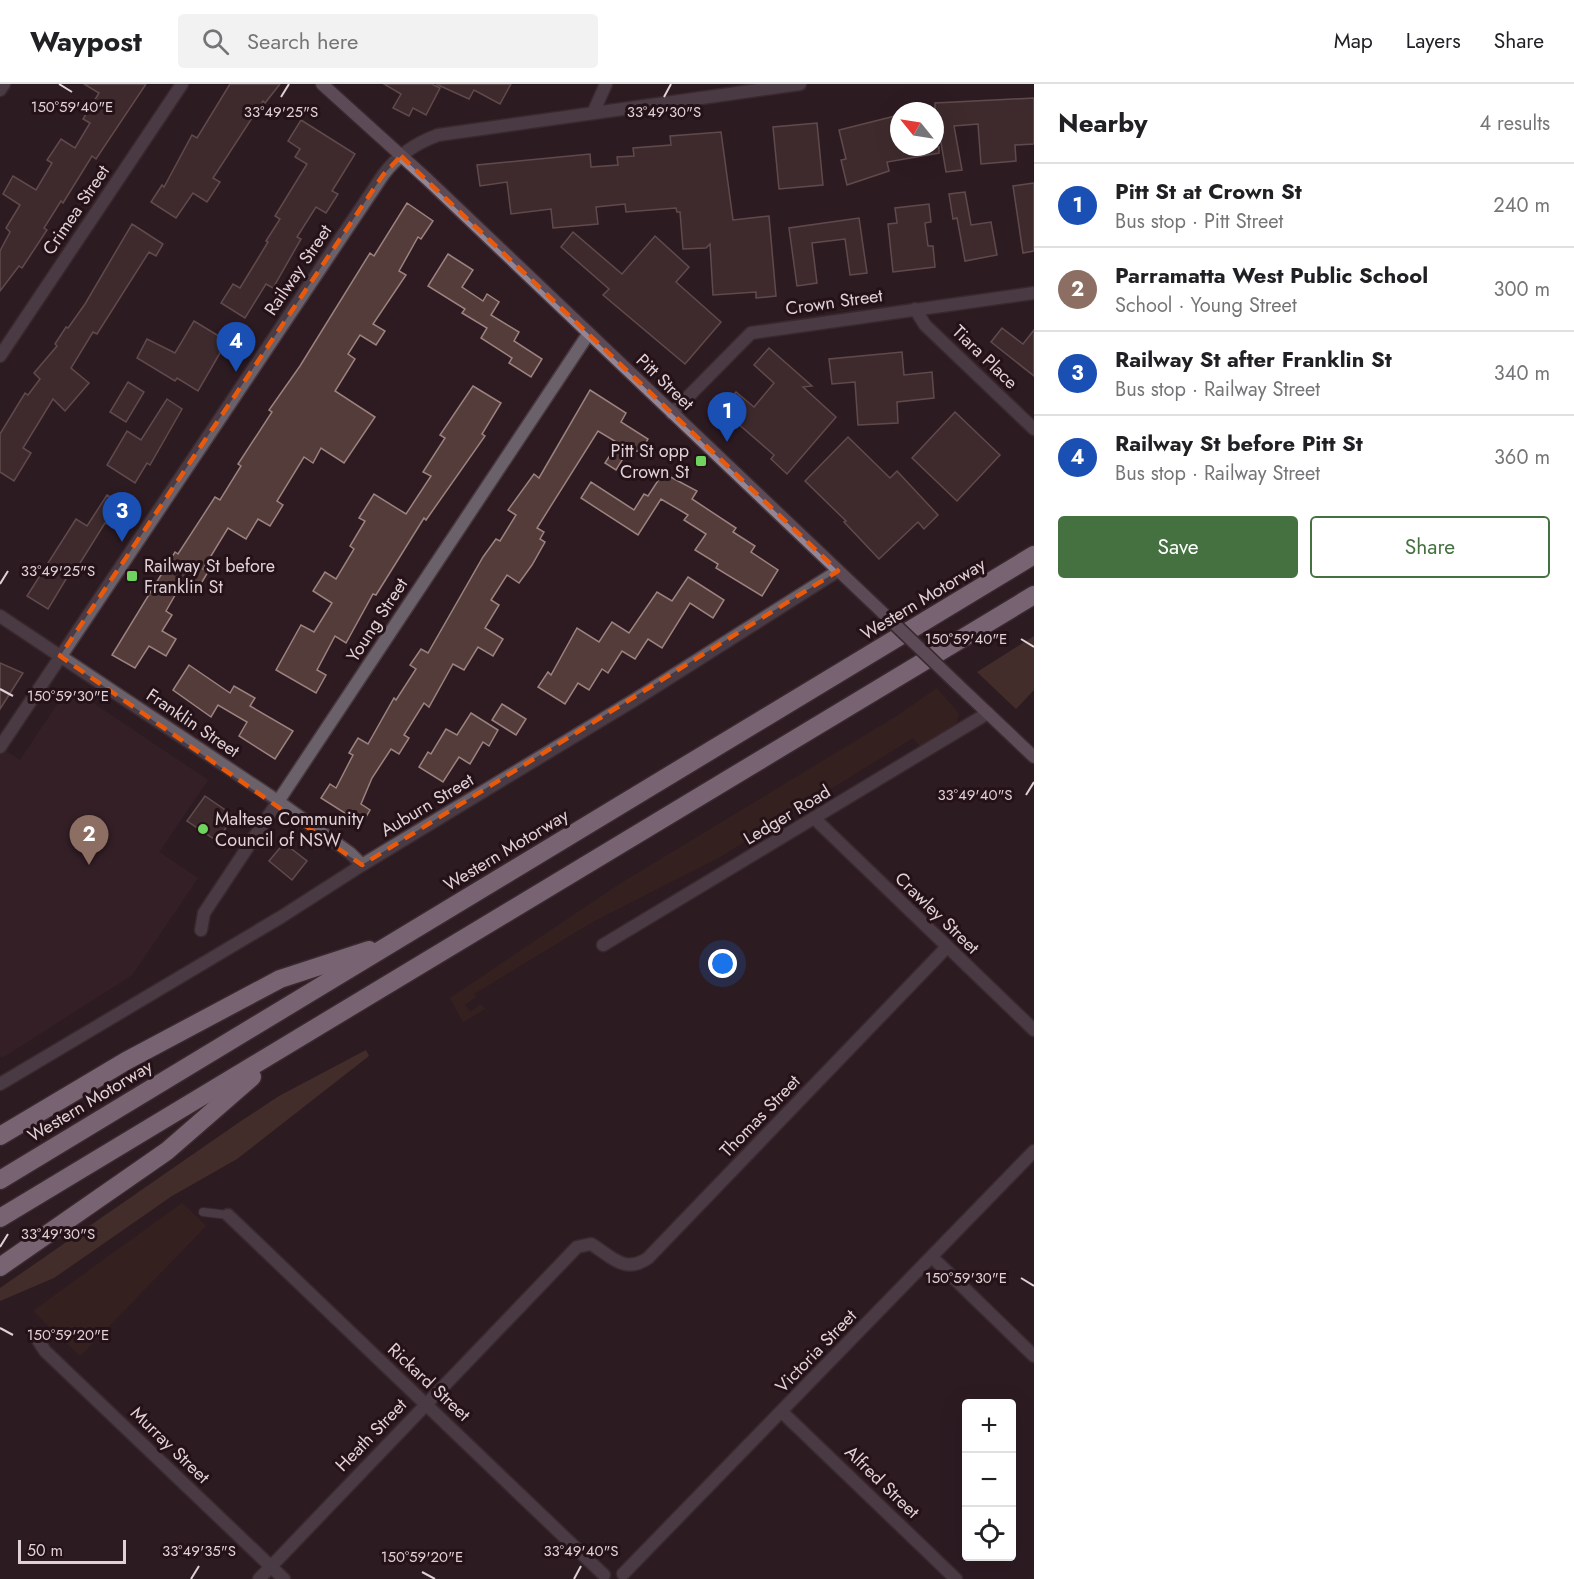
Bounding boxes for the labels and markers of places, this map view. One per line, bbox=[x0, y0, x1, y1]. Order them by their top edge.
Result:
pin: 4 bbox=[216, 322, 256, 372]
pin: 1 bbox=[708, 392, 746, 442]
place label: Pitt St opp Crown St bbox=[610, 438, 690, 485]
marker: Pitt St opp Crown St bbox=[694, 454, 708, 468]
pin: 3 bbox=[102, 492, 142, 542]
place label: Railway St before Franklin St bbox=[144, 553, 275, 600]
marker: Railway St before Franklin St bbox=[125, 569, 139, 583]
place label: Maltese Community Council of NSW bbox=[215, 806, 364, 853]
pin: 2 bbox=[70, 816, 109, 865]
marker: Maltese Community Council of NSW bbox=[196, 822, 210, 836]

